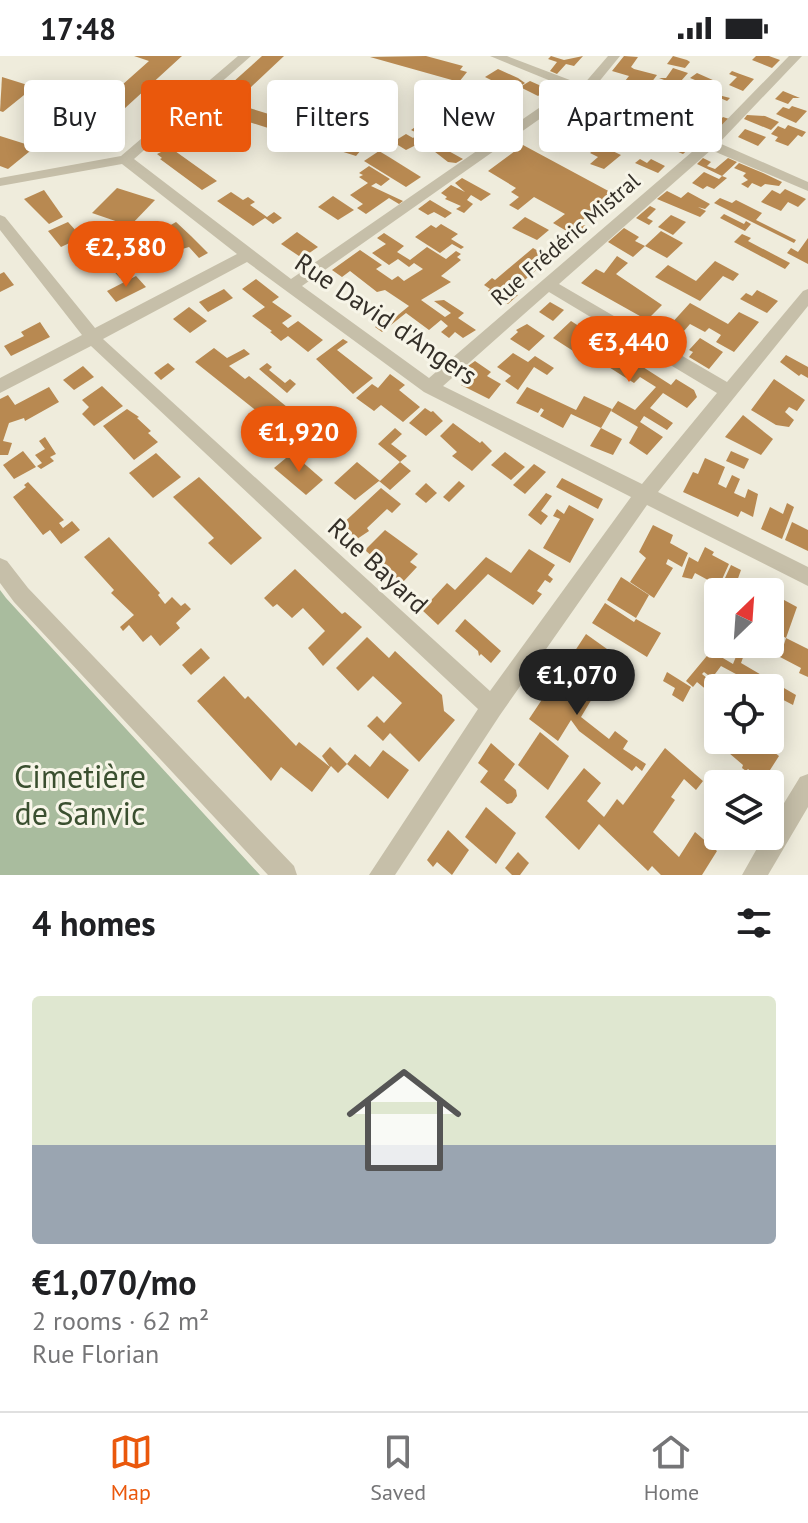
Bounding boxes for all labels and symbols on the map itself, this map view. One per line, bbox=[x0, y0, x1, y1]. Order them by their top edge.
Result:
street label: Rue Frédéric Mistral bbox=[485, 166, 646, 311]
pin: €2,380 bbox=[61, 221, 191, 289]
street label: Rue David d'Angers bbox=[289, 245, 484, 392]
pin: €3,440 bbox=[564, 316, 694, 384]
pin: €1,920 bbox=[234, 406, 364, 474]
street label: Rue Bayard bbox=[321, 511, 435, 620]
north arrow bbox=[704, 578, 784, 658]
pin: €1,070 bbox=[512, 649, 642, 717]
park label: Cimetière de Sanvic bbox=[14, 755, 146, 834]

